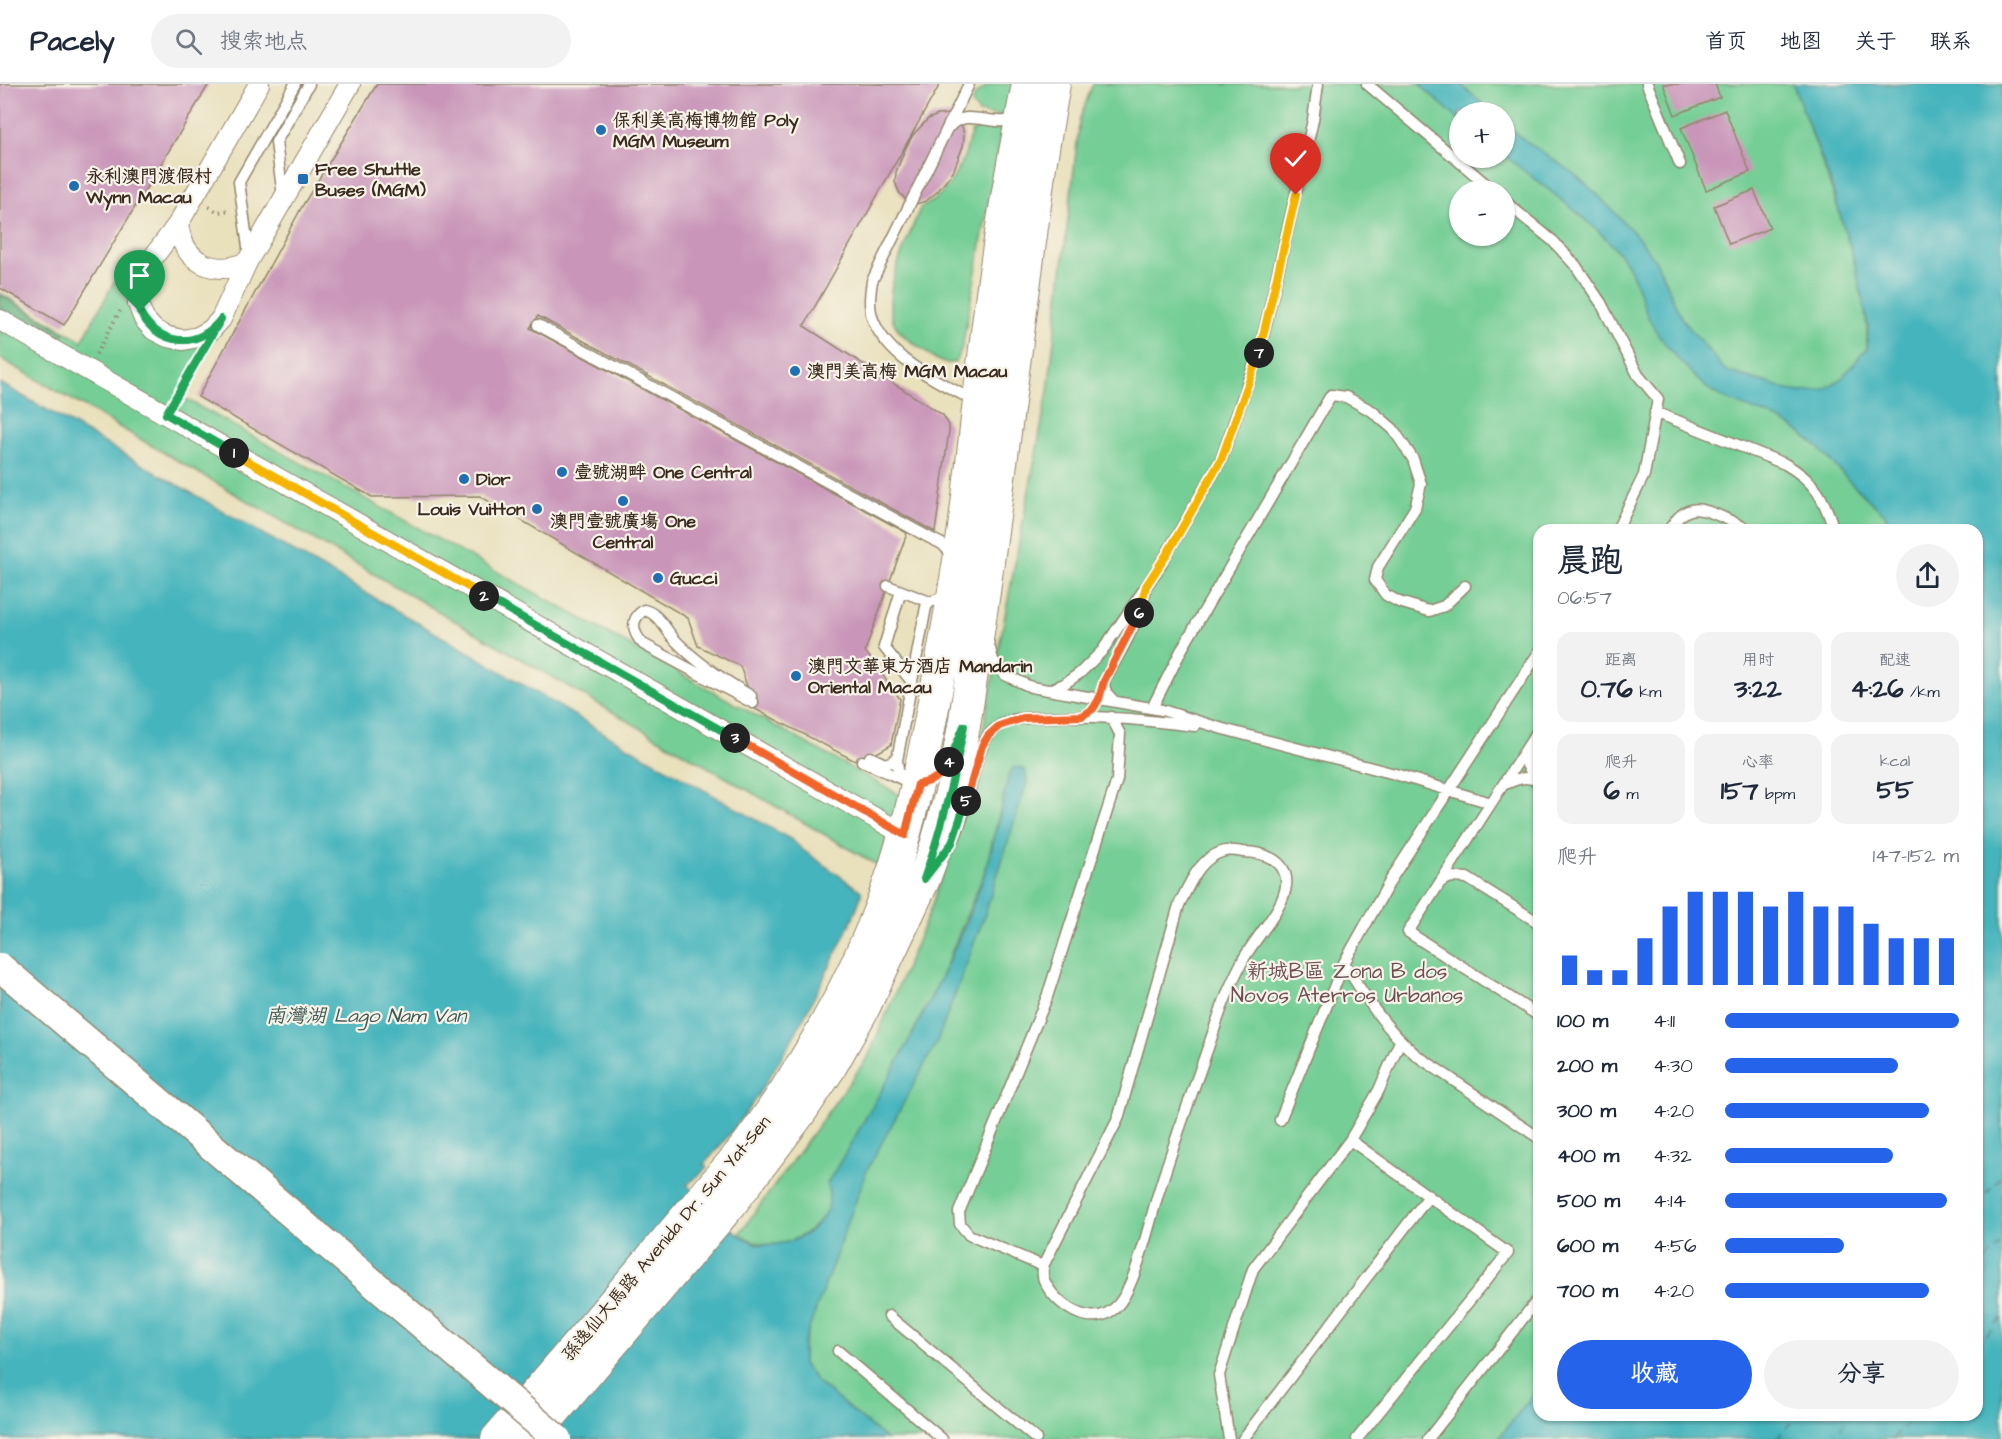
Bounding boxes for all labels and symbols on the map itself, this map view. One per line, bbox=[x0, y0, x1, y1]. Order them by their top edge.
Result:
place label: 保利美高梅博物館 Poly MGM Museum bbox=[613, 108, 799, 154]
marker: 保利美高梅博物館 Poly MGM Museum bbox=[594, 123, 608, 137]
pin bbox=[1270, 133, 1321, 195]
place label: Free Shuttle Buses (MGM) bbox=[315, 157, 427, 203]
place label: 永利澳門渡假村 Wynn Macau bbox=[85, 164, 212, 211]
marker: Free Shuttle Buses (MGM) bbox=[296, 172, 310, 186]
marker: 永利澳門渡假村 Wynn Macau bbox=[67, 179, 81, 193]
pin bbox=[114, 250, 165, 312]
pin: 7 bbox=[1244, 338, 1274, 368]
place label: 澳門美高梅 MGM Macau bbox=[807, 359, 1007, 384]
marker: 澳門美高梅 MGM Macau bbox=[788, 364, 802, 378]
pin: 1 bbox=[219, 438, 249, 468]
place label: 壹號湖畔 One Central bbox=[574, 460, 752, 485]
marker: 壹號湖畔 One Central bbox=[555, 465, 569, 479]
place label: Dior bbox=[476, 467, 511, 492]
marker: Dior bbox=[457, 472, 471, 486]
marker: 澳門壹號廣塲 One Central bbox=[616, 494, 630, 508]
place label: Louis Vuitton bbox=[417, 497, 525, 522]
marker: Louis Vuitton bbox=[530, 502, 544, 516]
place label: 澳門壹號廣塲 One Central bbox=[550, 509, 696, 555]
place label: Gucci bbox=[670, 566, 717, 591]
marker: Gucci bbox=[651, 571, 665, 585]
pin: 2 bbox=[469, 581, 499, 611]
pin: 6 bbox=[1124, 598, 1154, 628]
place label: 澳門文華東方酒店 Mandarin Oriental Macau bbox=[808, 654, 1032, 700]
marker: 澳門文華東方酒店 Mandarin Oriental Macau bbox=[789, 669, 803, 683]
pin: 3 bbox=[720, 723, 750, 753]
pin: 4 bbox=[934, 747, 964, 777]
pin: 5 bbox=[951, 786, 981, 816]
district label: 新城B區 Zona B dos Novos Aterros Urbanos bbox=[1231, 957, 1463, 1010]
water label: 南灣湖 Lago Nam Van bbox=[266, 1002, 468, 1031]
street label: 孫逸仙大馬路 Avenida Dr. Sun Yat-Sen bbox=[556, 1110, 777, 1366]

